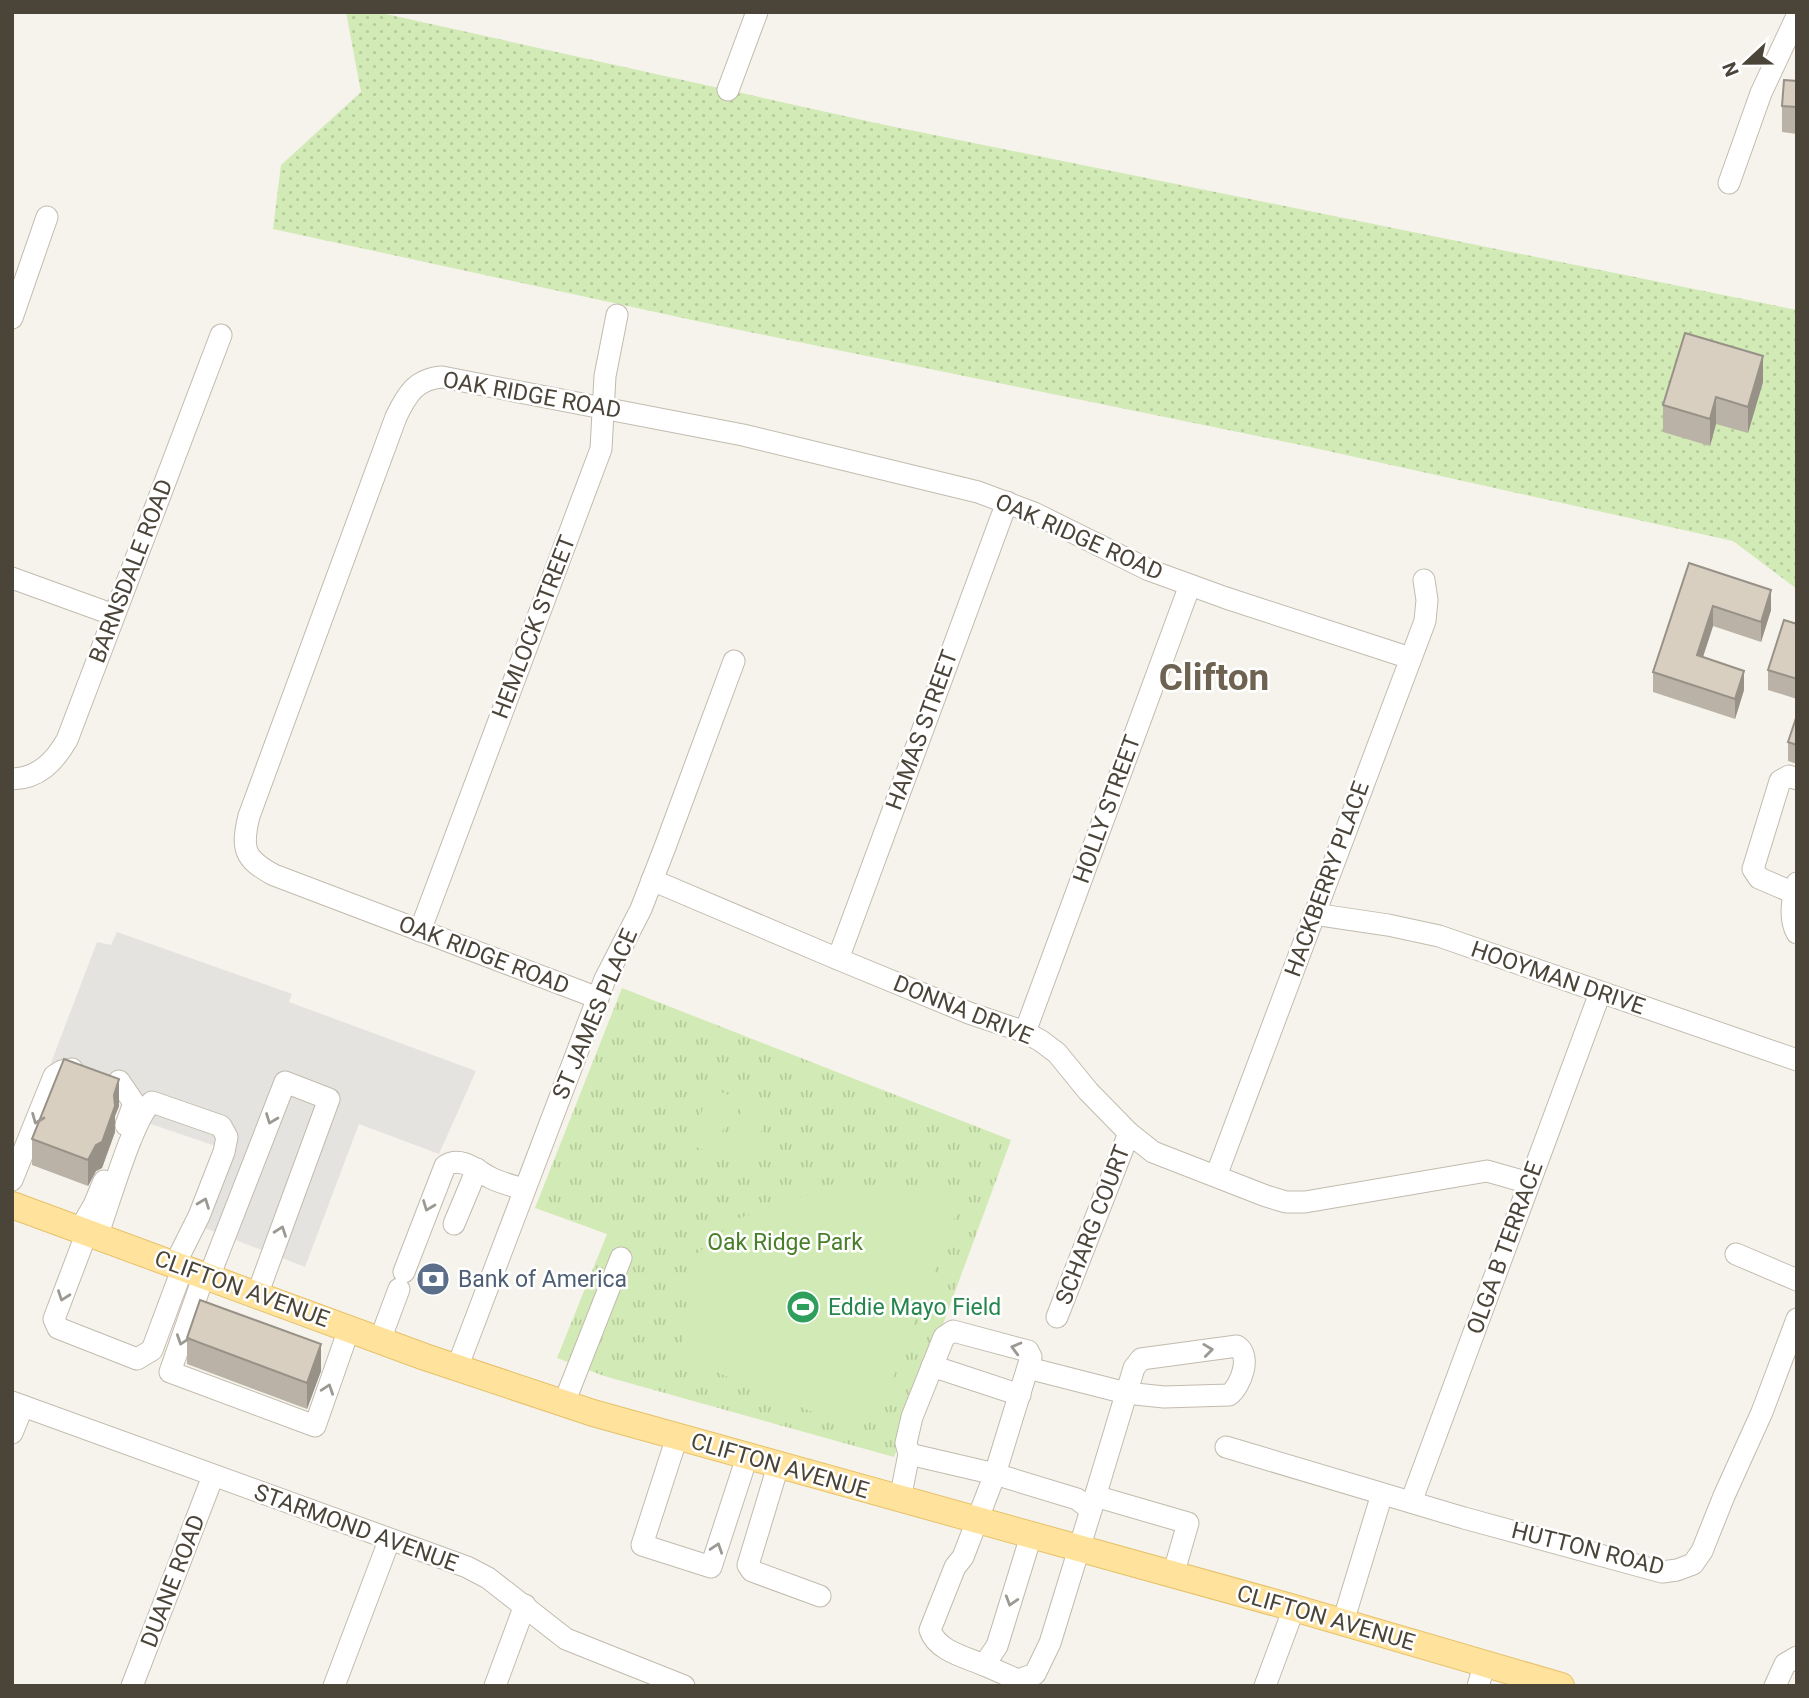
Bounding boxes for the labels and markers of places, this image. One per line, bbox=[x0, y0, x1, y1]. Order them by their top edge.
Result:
bank icon: Bank of America bbox=[414, 1260, 452, 1298]
place label: Bank of America bbox=[458, 1266, 627, 1293]
sports icon: Eddie Mayo Field bbox=[784, 1288, 822, 1326]
place label: Eddie Mayo Field bbox=[828, 1294, 1001, 1321]

